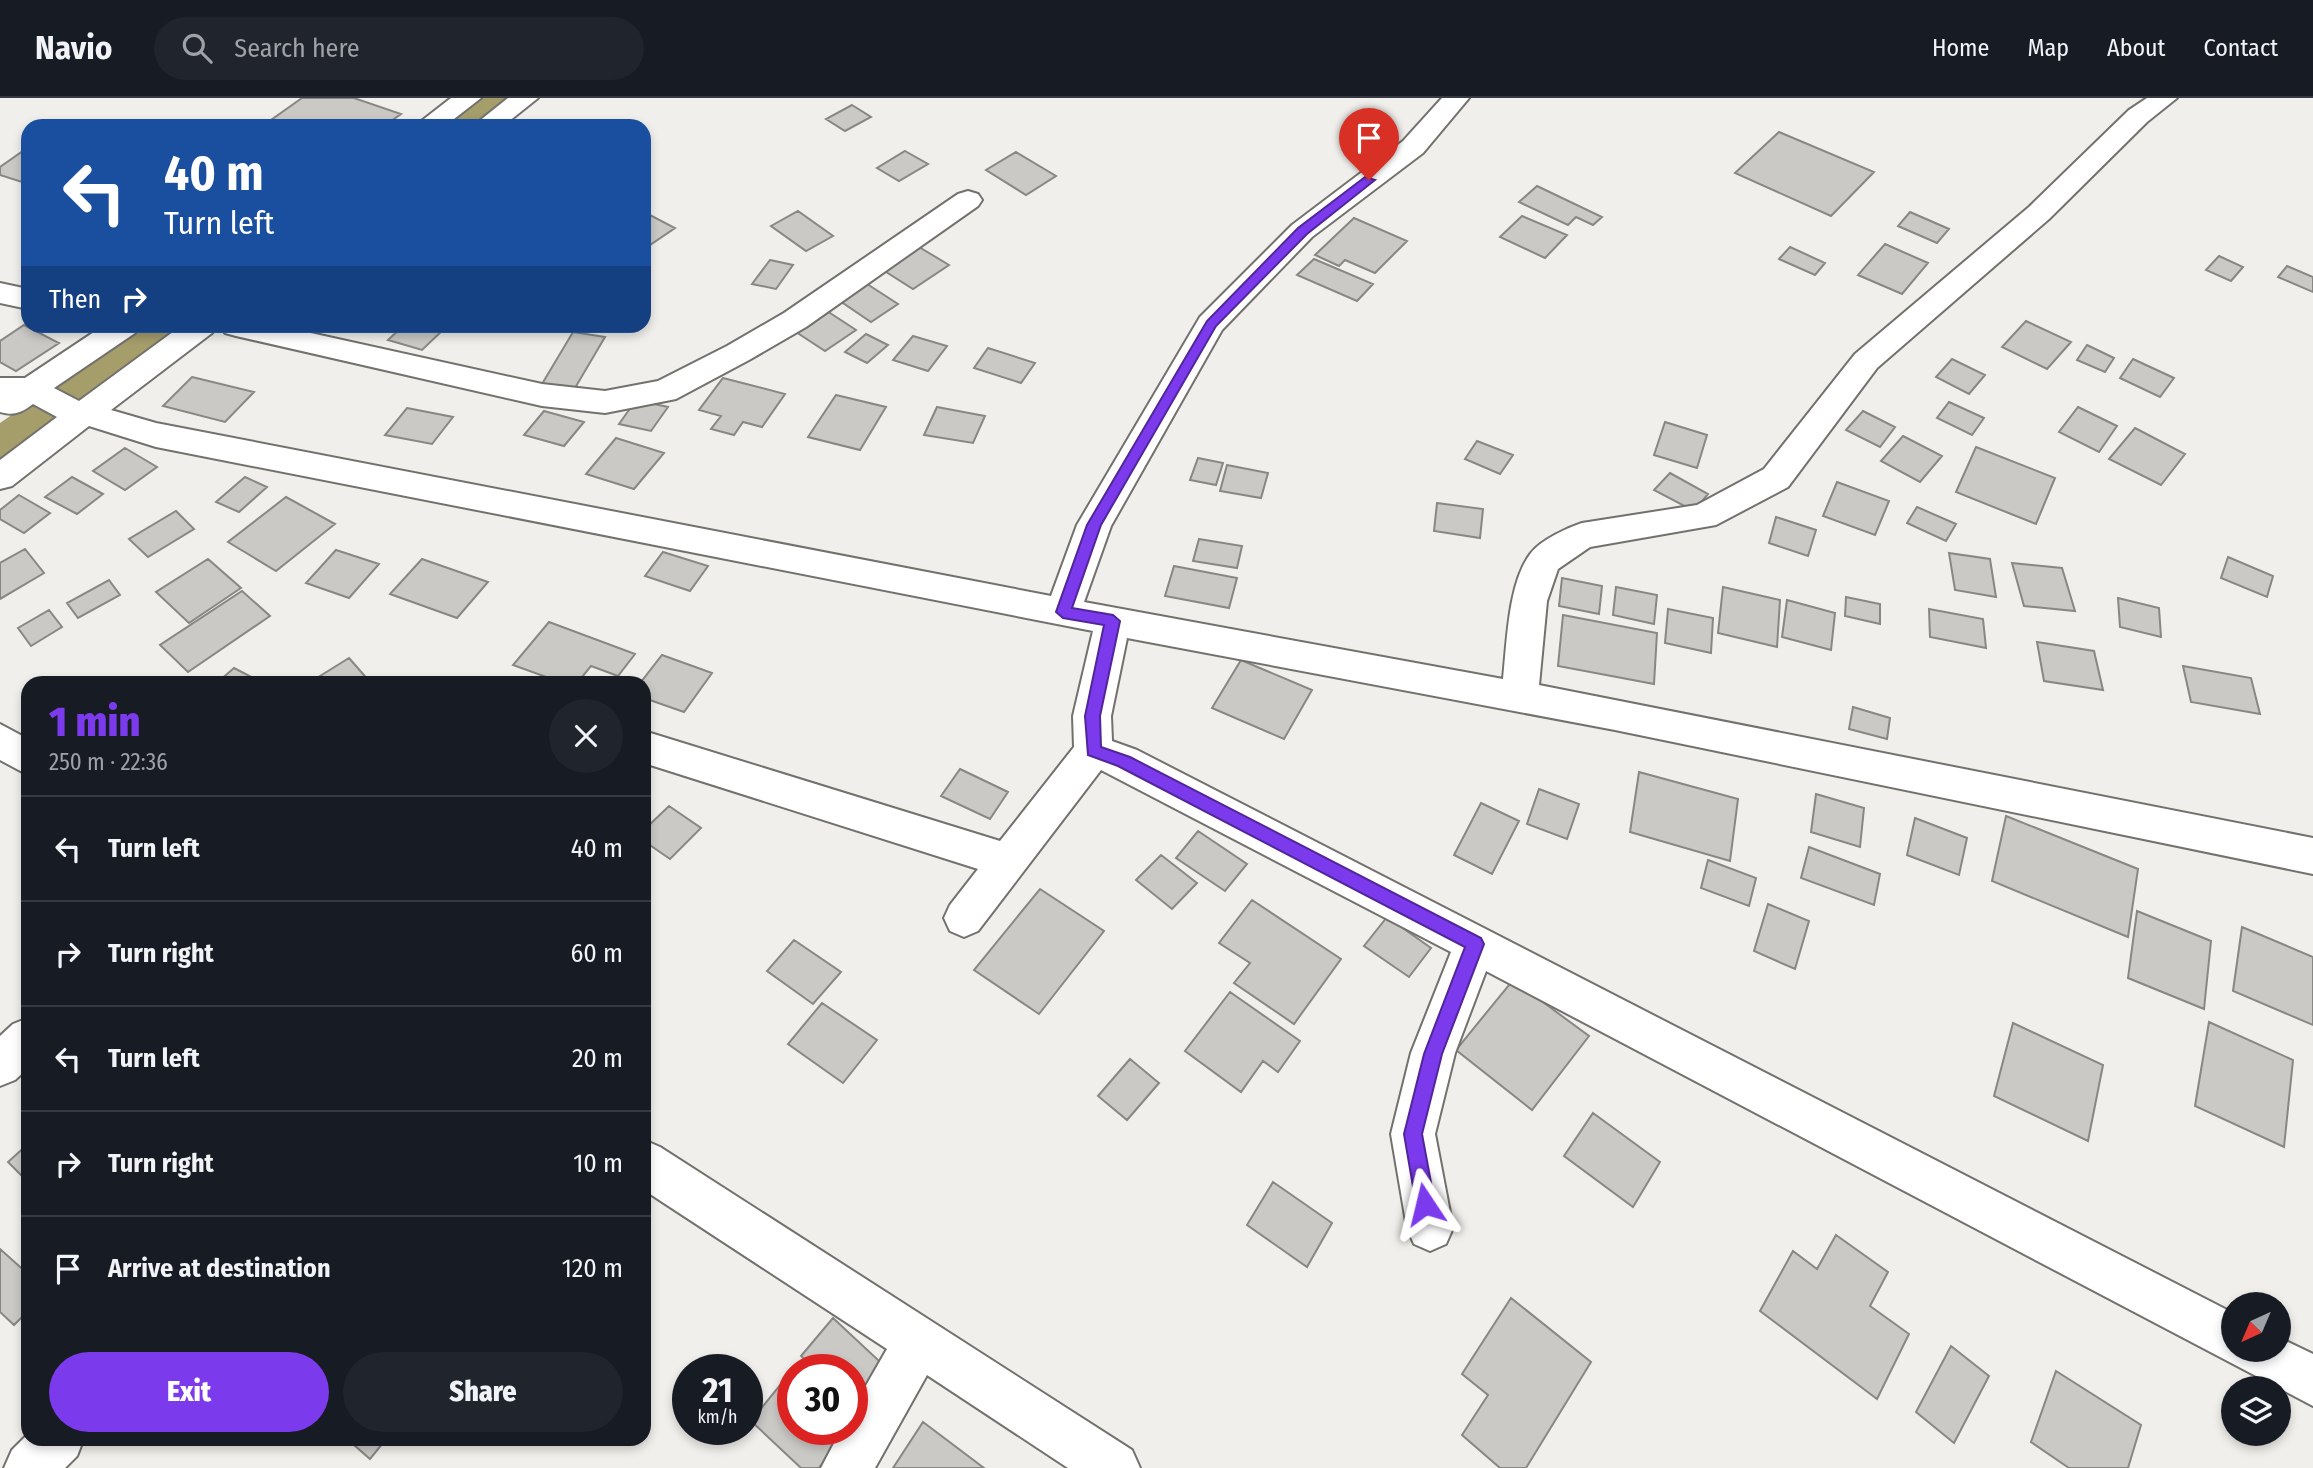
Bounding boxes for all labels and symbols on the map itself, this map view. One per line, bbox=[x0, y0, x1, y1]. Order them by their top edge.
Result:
pin bbox=[1339, 108, 1399, 180]
position arrow bbox=[1388, 1167, 1462, 1241]
north arrow bbox=[2221, 1292, 2291, 1362]
speed limit sign: 30 bbox=[777, 1354, 868, 1445]

